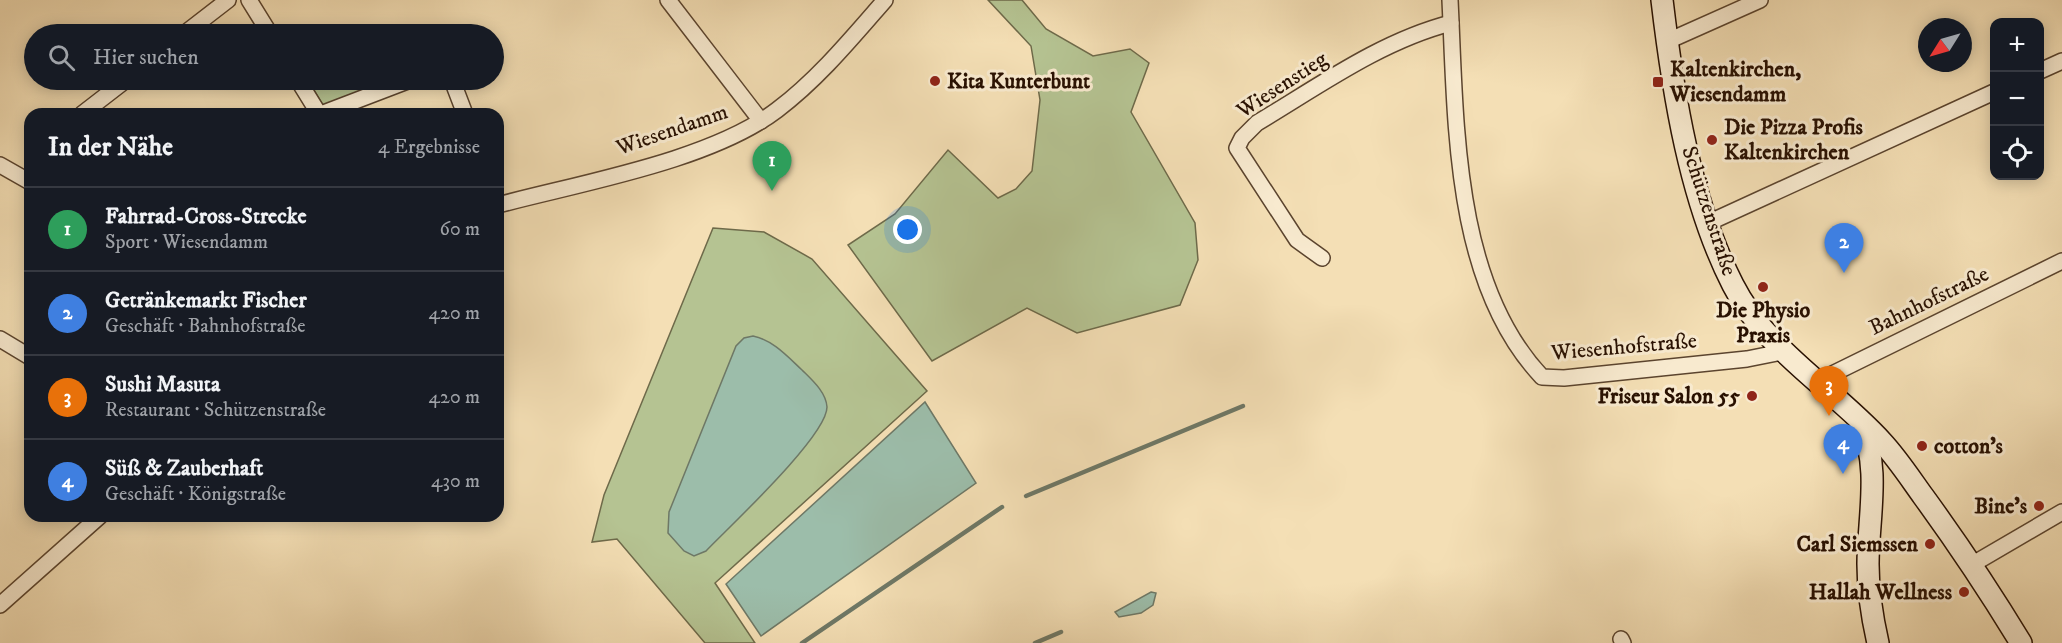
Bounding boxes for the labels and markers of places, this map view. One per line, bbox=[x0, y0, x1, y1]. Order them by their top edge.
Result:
place label: Kaltenkirchen, Wiesendamm bbox=[1669, 56, 1801, 108]
place label: Kita Kunterbunt bbox=[947, 68, 1090, 95]
marker: Kita Kunterbunt bbox=[928, 74, 942, 88]
marker: Kaltenkirchen, Wiesendamm bbox=[1651, 75, 1665, 89]
place label: Die Pizza Profis Kaltenkirchen bbox=[1724, 114, 1864, 166]
marker: Die Pizza Profis Kaltenkirchen bbox=[1705, 133, 1719, 147]
pin: 1 bbox=[752, 142, 792, 191]
pin: 2 bbox=[1824, 224, 1864, 273]
marker: Die Physio Praxis bbox=[1756, 280, 1770, 294]
place label: Die Physio Praxis bbox=[1716, 297, 1810, 349]
pin: 3 bbox=[1810, 366, 1848, 416]
place label: Friseur Salon 55 bbox=[1598, 383, 1740, 410]
marker: Friseur Salon 55 bbox=[1745, 389, 1759, 403]
pin: 4 bbox=[1824, 424, 1862, 474]
place label: cotton's bbox=[1934, 433, 2004, 460]
marker: cotton's bbox=[1915, 439, 1929, 453]
place label: Bine's bbox=[1974, 493, 2028, 520]
marker: Bine's bbox=[2032, 499, 2046, 513]
place label: Carl Siemssen bbox=[1796, 531, 1919, 558]
marker: Carl Siemssen bbox=[1923, 537, 1937, 551]
place label: Hallah Wellness bbox=[1809, 579, 1953, 606]
marker: Hallah Wellness bbox=[1957, 585, 1971, 599]

